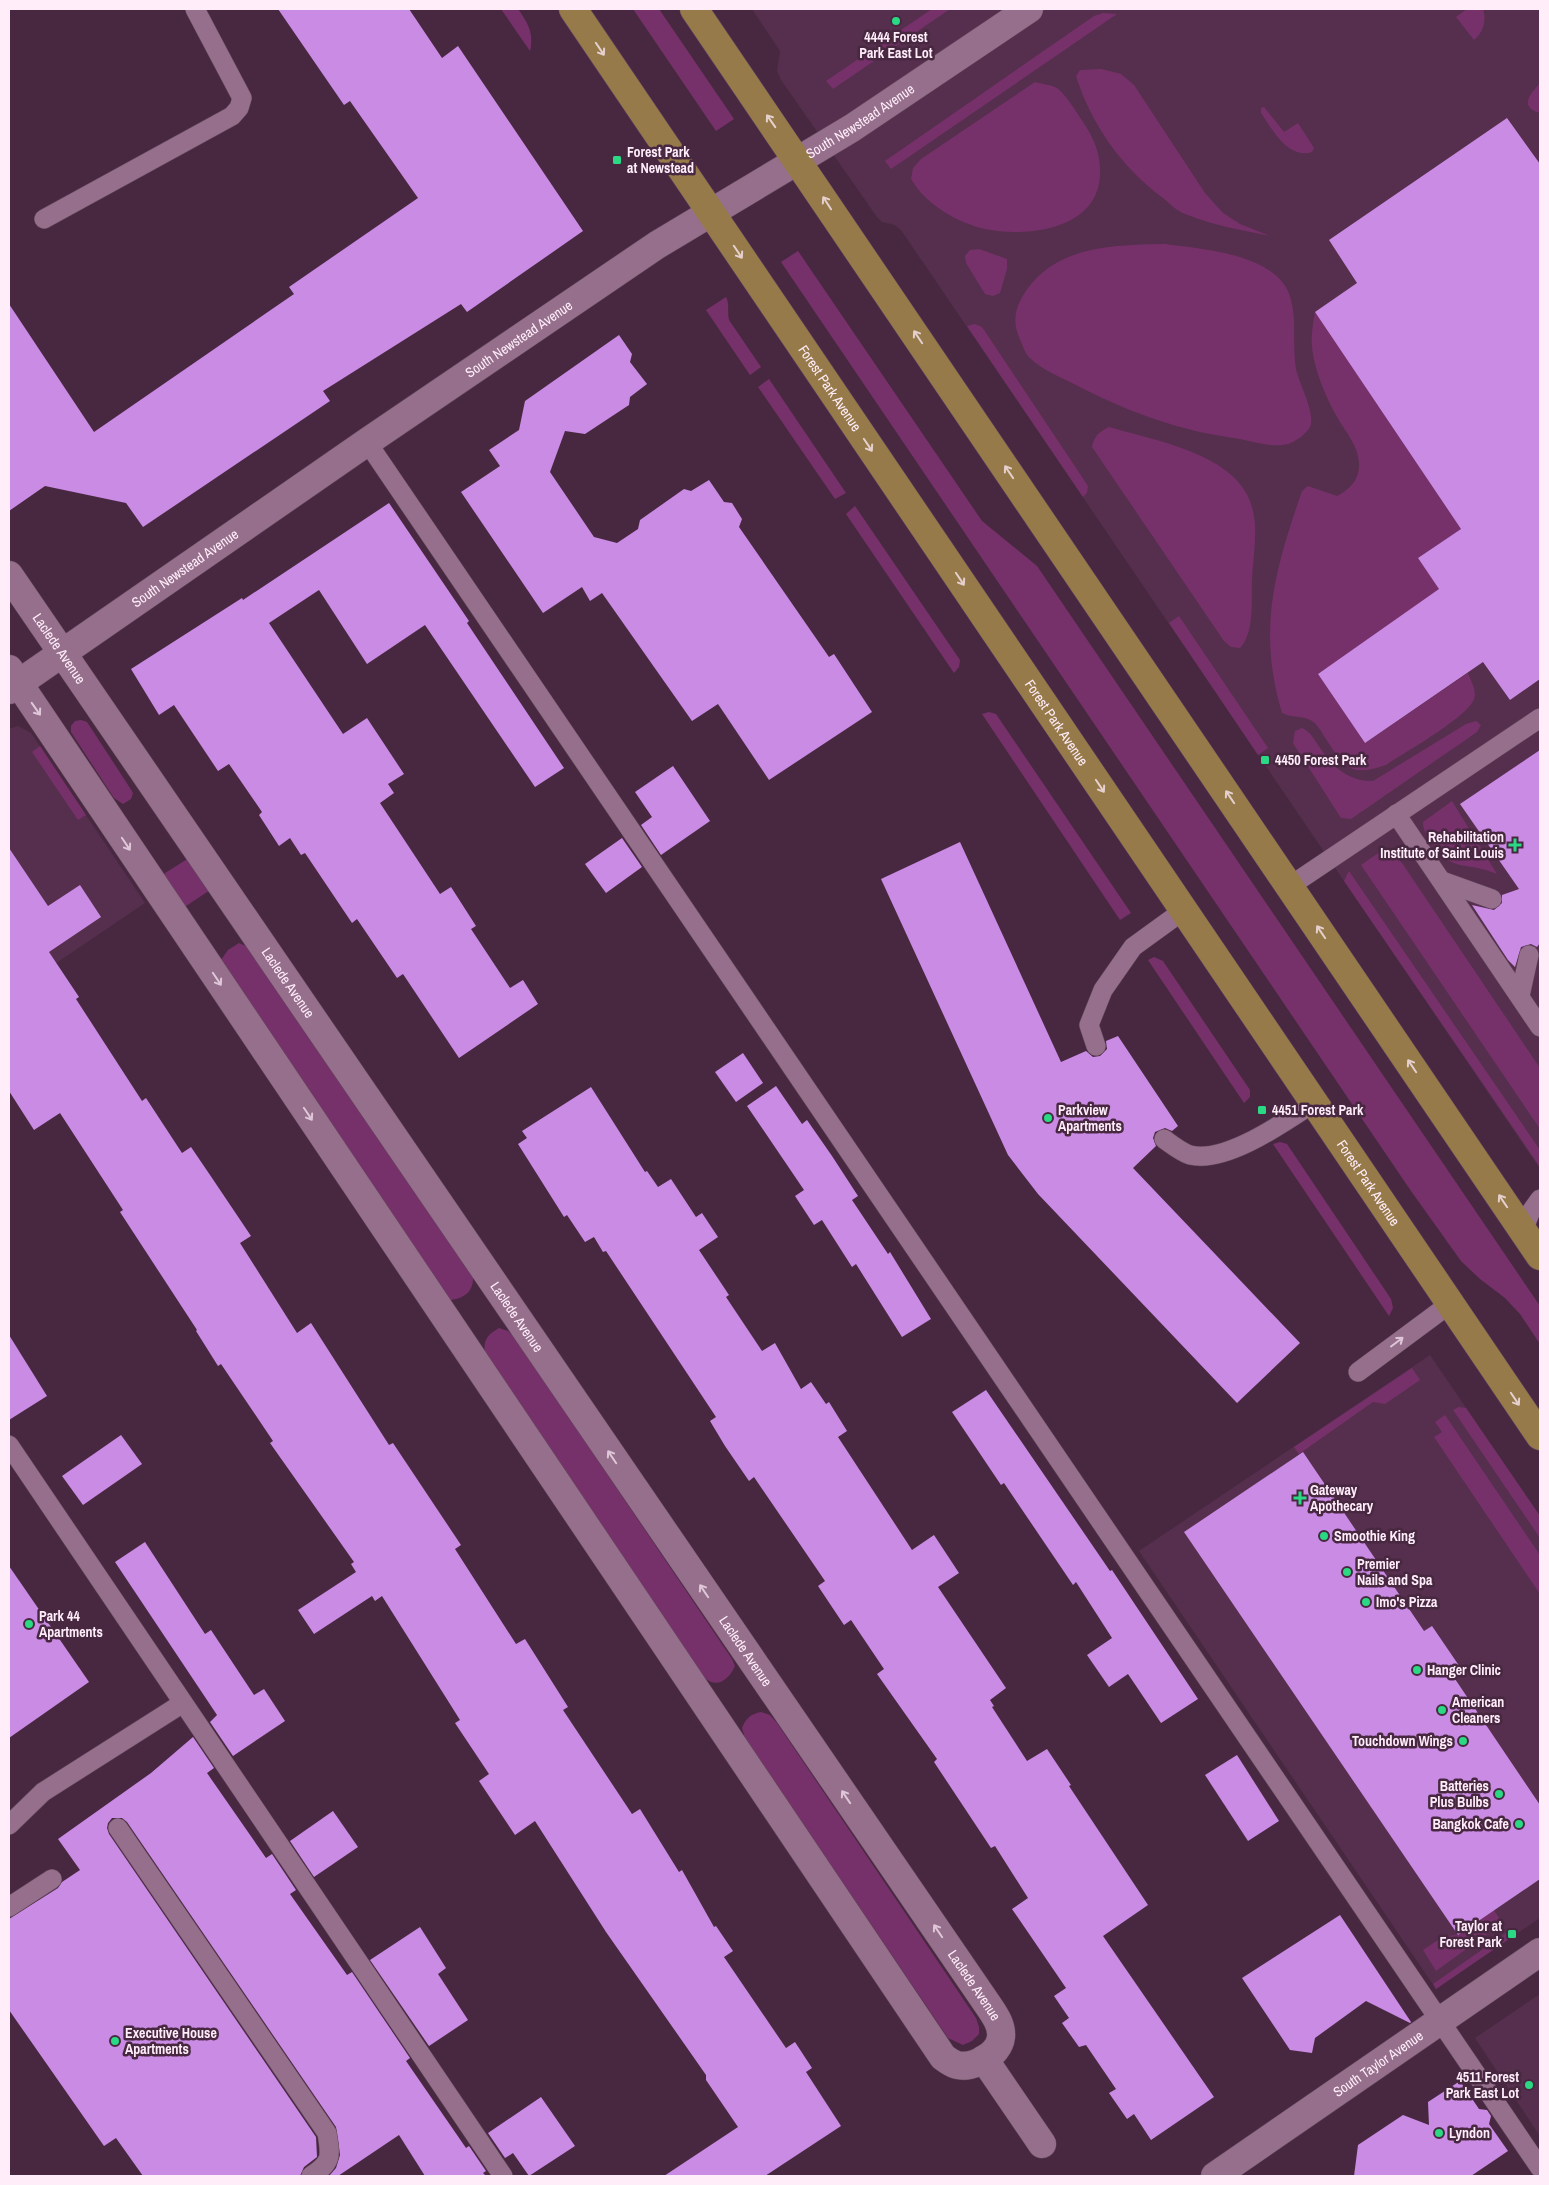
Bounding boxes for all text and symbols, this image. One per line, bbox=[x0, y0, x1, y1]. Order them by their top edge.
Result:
marker: 4444 Forest Park East Lot bbox=[890, 15, 902, 27]
place label: 4444 Forest Park East Lot bbox=[859, 28, 933, 62]
one-way arrow bbox=[595, 42, 605, 56]
street label: South Newstead Avenue bbox=[802, 80, 918, 163]
one-way arrow bbox=[766, 115, 776, 129]
place label: Forest Park at Newstead bbox=[627, 143, 694, 177]
marker: Forest Park at Newstead bbox=[611, 154, 623, 166]
one-way arrow bbox=[821, 196, 832, 210]
one-way arrow bbox=[733, 245, 743, 259]
street label: South Newstead Avenue bbox=[462, 296, 576, 382]
one-way arrow bbox=[913, 331, 923, 345]
street label: Forest Park Avenue bbox=[794, 342, 865, 435]
one-way arrow bbox=[863, 438, 873, 452]
one-way arrow bbox=[1004, 465, 1014, 479]
street label: South Newstead Avenue bbox=[128, 525, 242, 611]
one-way arrow bbox=[955, 572, 965, 586]
street label: Laclede Avenue bbox=[29, 610, 90, 687]
street label: Forest Park Avenue bbox=[1021, 676, 1092, 769]
one-way arrow bbox=[31, 702, 41, 716]
place label: 4450 Forest Park bbox=[1275, 751, 1367, 769]
marker: 4450 Forest Park bbox=[1259, 754, 1271, 766]
one-way arrow bbox=[1095, 779, 1105, 793]
one-way arrow bbox=[1225, 790, 1235, 804]
place label: Rehabilitation Institute of Saint Louis bbox=[1380, 828, 1504, 862]
one-way arrow bbox=[121, 837, 132, 851]
marker: Rehabilitation Institute of Saint Louis bbox=[1508, 838, 1522, 852]
one-way arrow bbox=[1316, 925, 1326, 939]
street label: Laclede Avenue bbox=[258, 944, 319, 1021]
one-way arrow bbox=[212, 972, 222, 986]
one-way arrow bbox=[1407, 1060, 1417, 1074]
place label: Parkview Apartments bbox=[1058, 1101, 1122, 1135]
place label: 4451 Forest Park bbox=[1272, 1101, 1364, 1119]
marker: 4451 Forest Park bbox=[1256, 1104, 1268, 1116]
one-way arrow bbox=[303, 1106, 313, 1120]
marker: Parkview Apartments bbox=[1042, 1112, 1054, 1124]
street label: Forest Park Avenue bbox=[1333, 1136, 1404, 1229]
one-way arrow bbox=[1498, 1194, 1508, 1208]
street label: Laclede Avenue bbox=[486, 1278, 547, 1356]
one-way arrow bbox=[1390, 1337, 1403, 1348]
one-way arrow bbox=[1510, 1392, 1520, 1406]
one-way arrow bbox=[607, 1450, 617, 1464]
place label: Gateway Apothecary bbox=[1310, 1481, 1374, 1515]
marker: Gateway Apothecary bbox=[1294, 1492, 1306, 1504]
place label: Smoothie King bbox=[1334, 1527, 1415, 1545]
marker: Smoothie King bbox=[1318, 1530, 1330, 1542]
place label: Premier Nails and Spa bbox=[1357, 1555, 1433, 1589]
marker: Premier Nails and Spa bbox=[1341, 1566, 1353, 1578]
one-way arrow bbox=[699, 1584, 709, 1598]
place label: Imo's Pizza bbox=[1376, 1593, 1438, 1611]
marker: Imo's Pizza bbox=[1360, 1596, 1372, 1608]
place label: Park 44 Apartments bbox=[39, 1607, 103, 1641]
street label: Laclede Avenue bbox=[715, 1612, 776, 1690]
marker: Park 44 Apartments bbox=[23, 1618, 35, 1630]
place label: Hanger Clinic bbox=[1427, 1661, 1501, 1679]
marker: Hanger Clinic bbox=[1411, 1664, 1423, 1676]
place label: American Cleaners bbox=[1452, 1693, 1504, 1727]
marker: American Cleaners bbox=[1436, 1704, 1448, 1716]
place label: Touchdown Wings bbox=[1352, 1732, 1453, 1750]
marker: Touchdown Wings bbox=[1457, 1735, 1469, 1747]
place label: Batteries Plus Bulbs bbox=[1430, 1777, 1489, 1811]
marker: Batteries Plus Bulbs bbox=[1493, 1788, 1505, 1800]
one-way arrow bbox=[841, 1790, 851, 1804]
place label: Bangkok Cafe bbox=[1432, 1815, 1509, 1833]
marker: Bangkok Cafe bbox=[1513, 1818, 1525, 1830]
place label: Taylor at Forest Park bbox=[1439, 1917, 1503, 1951]
one-way arrow bbox=[933, 1924, 943, 1938]
marker: Taylor at Forest Park bbox=[1506, 1928, 1518, 1940]
street label: Laclede Avenue bbox=[944, 1946, 1005, 2024]
place label: Executive House Apartments bbox=[125, 2024, 217, 2058]
street label: South Taylor Avenue bbox=[1330, 2026, 1426, 2101]
marker: Executive House Apartments bbox=[109, 2035, 121, 2047]
place label: 4511 Forest Park East Lot bbox=[1446, 2068, 1519, 2102]
marker: 4511 Forest Park East Lot bbox=[1523, 2079, 1535, 2091]
place label: Lyndon bbox=[1449, 2124, 1490, 2142]
marker: Lyndon bbox=[1433, 2127, 1445, 2139]

